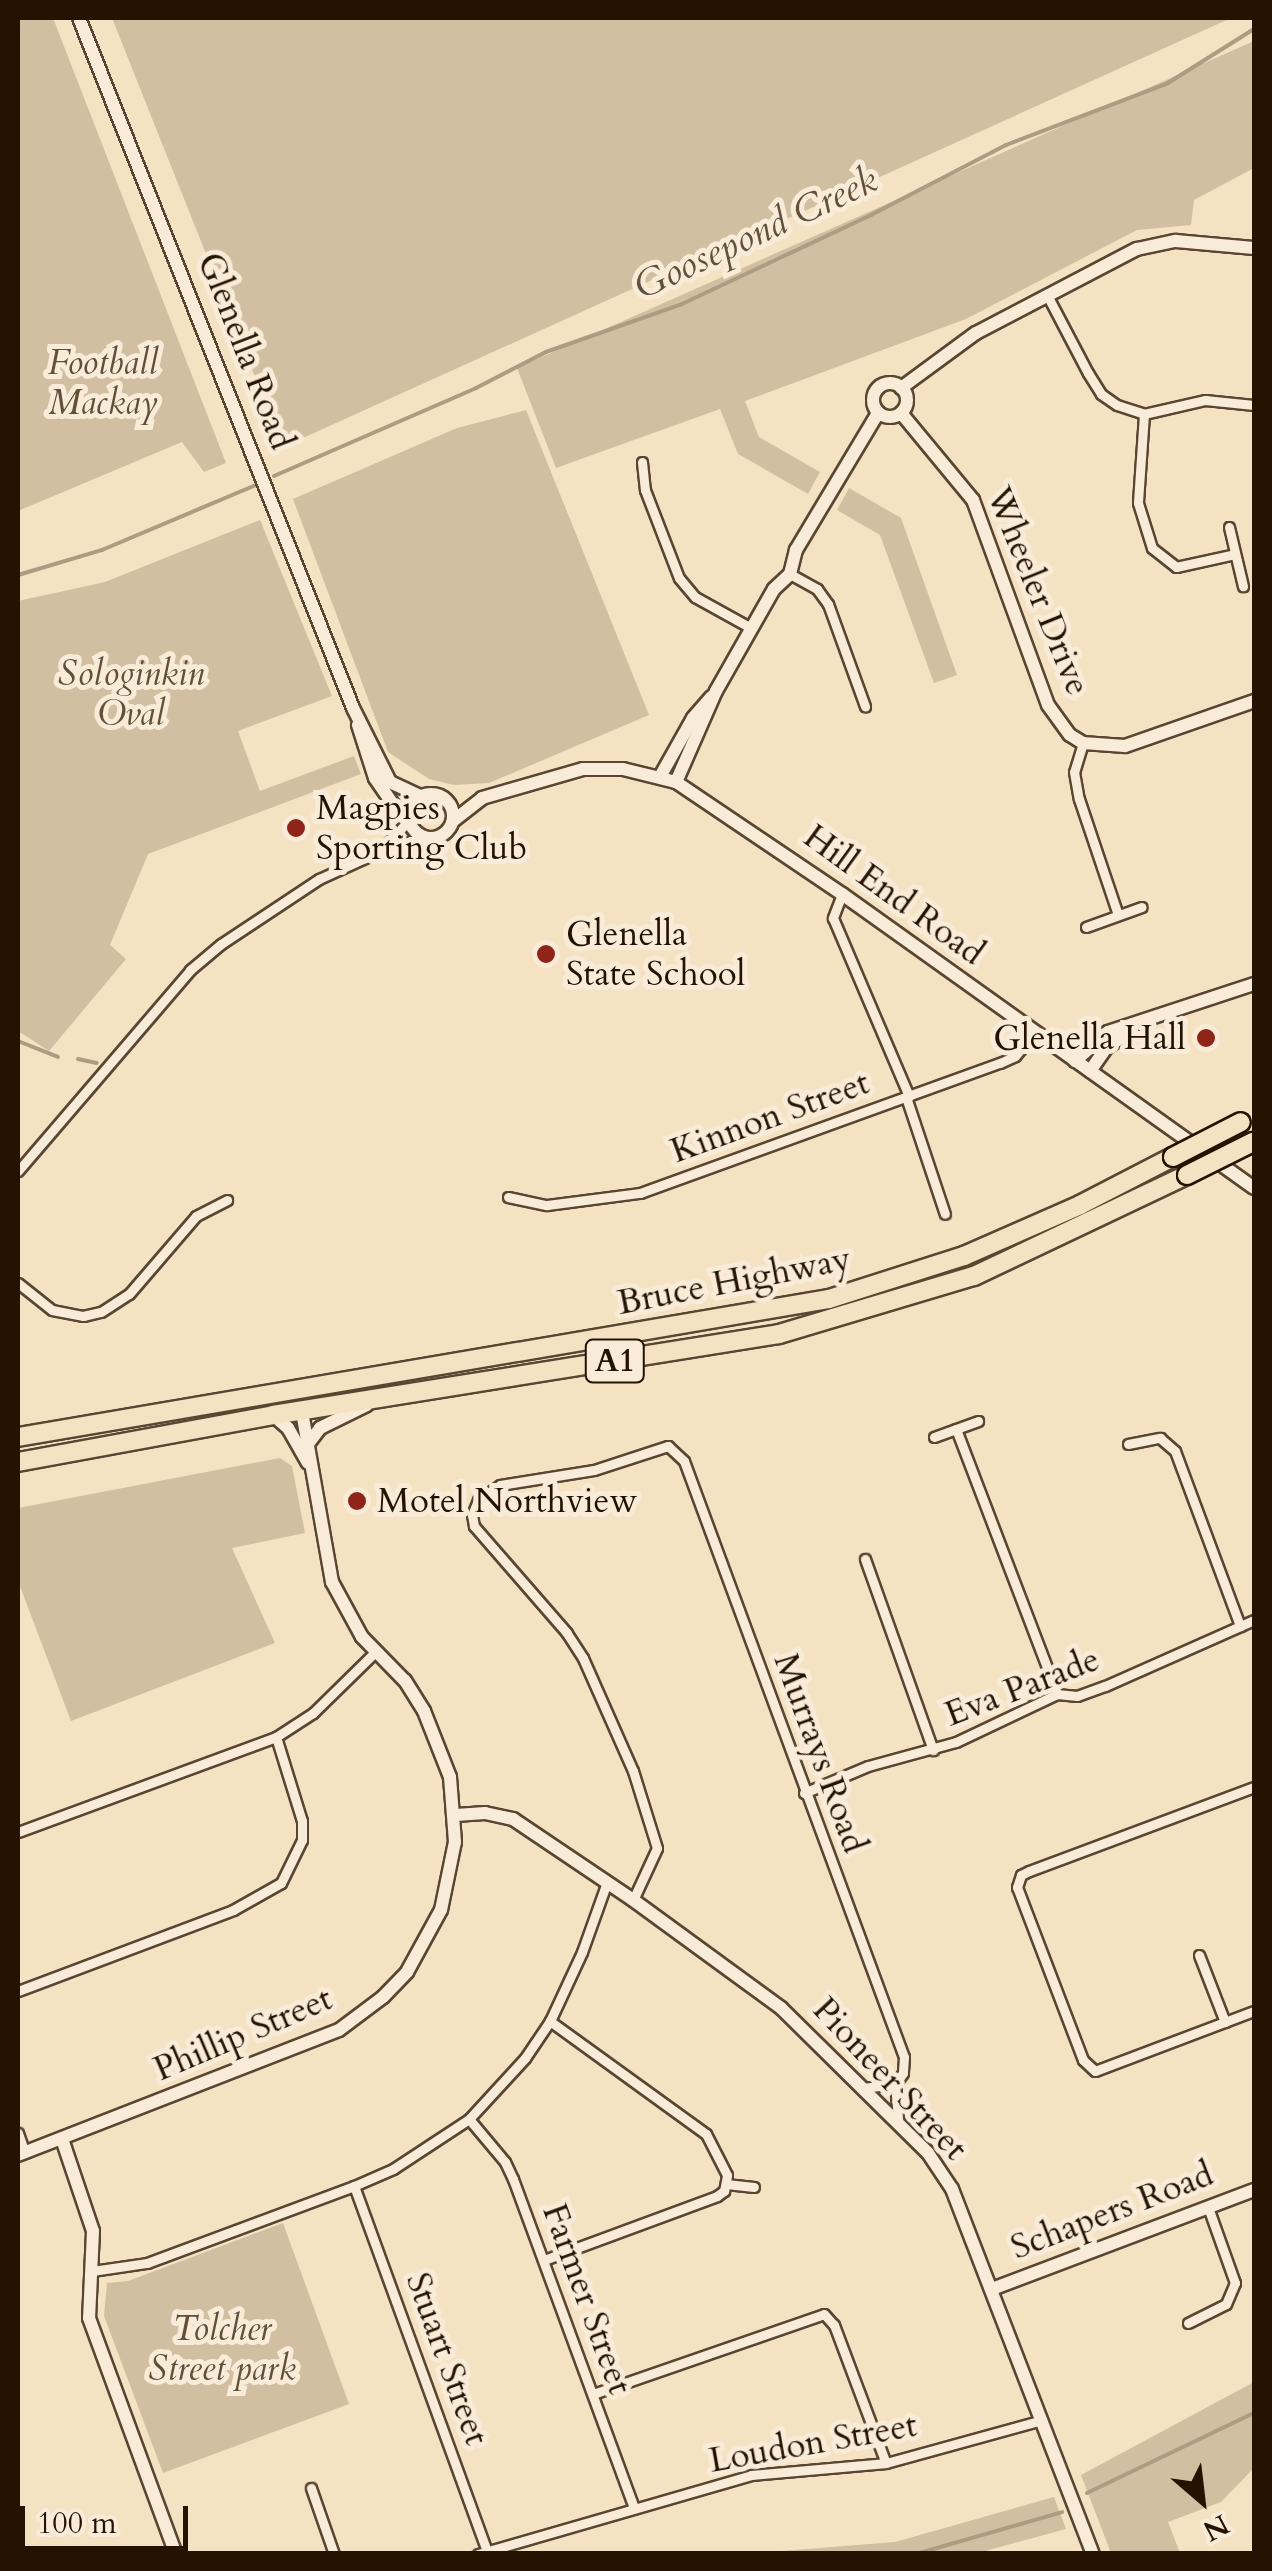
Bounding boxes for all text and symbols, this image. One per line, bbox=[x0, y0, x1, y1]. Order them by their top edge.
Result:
water label: Goosepond Creek bbox=[627, 158, 885, 310]
street label: Glenella Road bbox=[189, 247, 303, 455]
park label: Football Mackay bbox=[48, 342, 158, 424]
street label: Wheeler Drive bbox=[977, 481, 1099, 701]
park label: Sologinkin Oval bbox=[58, 653, 204, 735]
place label: Magpies Sporting Club bbox=[316, 787, 527, 869]
street label: Hill End Road bbox=[796, 815, 992, 975]
marker: Magpies Sporting Club bbox=[285, 817, 307, 839]
place label: Glenella State School bbox=[566, 913, 746, 995]
marker: Glenella State School bbox=[535, 943, 557, 965]
place label: Glenella Hall bbox=[993, 1017, 1186, 1059]
marker: Glenella Hall bbox=[1195, 1027, 1217, 1049]
street label: Kinnon Street bbox=[665, 1062, 875, 1172]
street label: Bruce Highway bbox=[614, 1238, 854, 1324]
road number: A1 bbox=[582, 1334, 648, 1388]
place label: Motel Northview bbox=[377, 1480, 637, 1522]
marker: Motel Northview bbox=[346, 1490, 368, 1512]
street label: Eva Parade bbox=[939, 1638, 1105, 1736]
street label: Murrays Road bbox=[764, 1647, 876, 1859]
street label: Phillip Street bbox=[148, 1978, 338, 2090]
street label: Pioneer Street bbox=[804, 1989, 976, 2169]
street label: Schapers Road bbox=[1005, 2153, 1219, 2269]
street label: Farmer Street bbox=[533, 2198, 641, 2400]
street label: Stuart Street bbox=[396, 2267, 498, 2451]
park label: Tolcher Street park bbox=[148, 2308, 296, 2390]
street label: Loudon Street bbox=[706, 2404, 920, 2482]
north arrow bbox=[1152, 2451, 1252, 2551]
scale bar bbox=[25, 2486, 192, 2548]
text: 100 m bbox=[37, 2503, 117, 2544]
text: N bbox=[1196, 2505, 1236, 2550]

